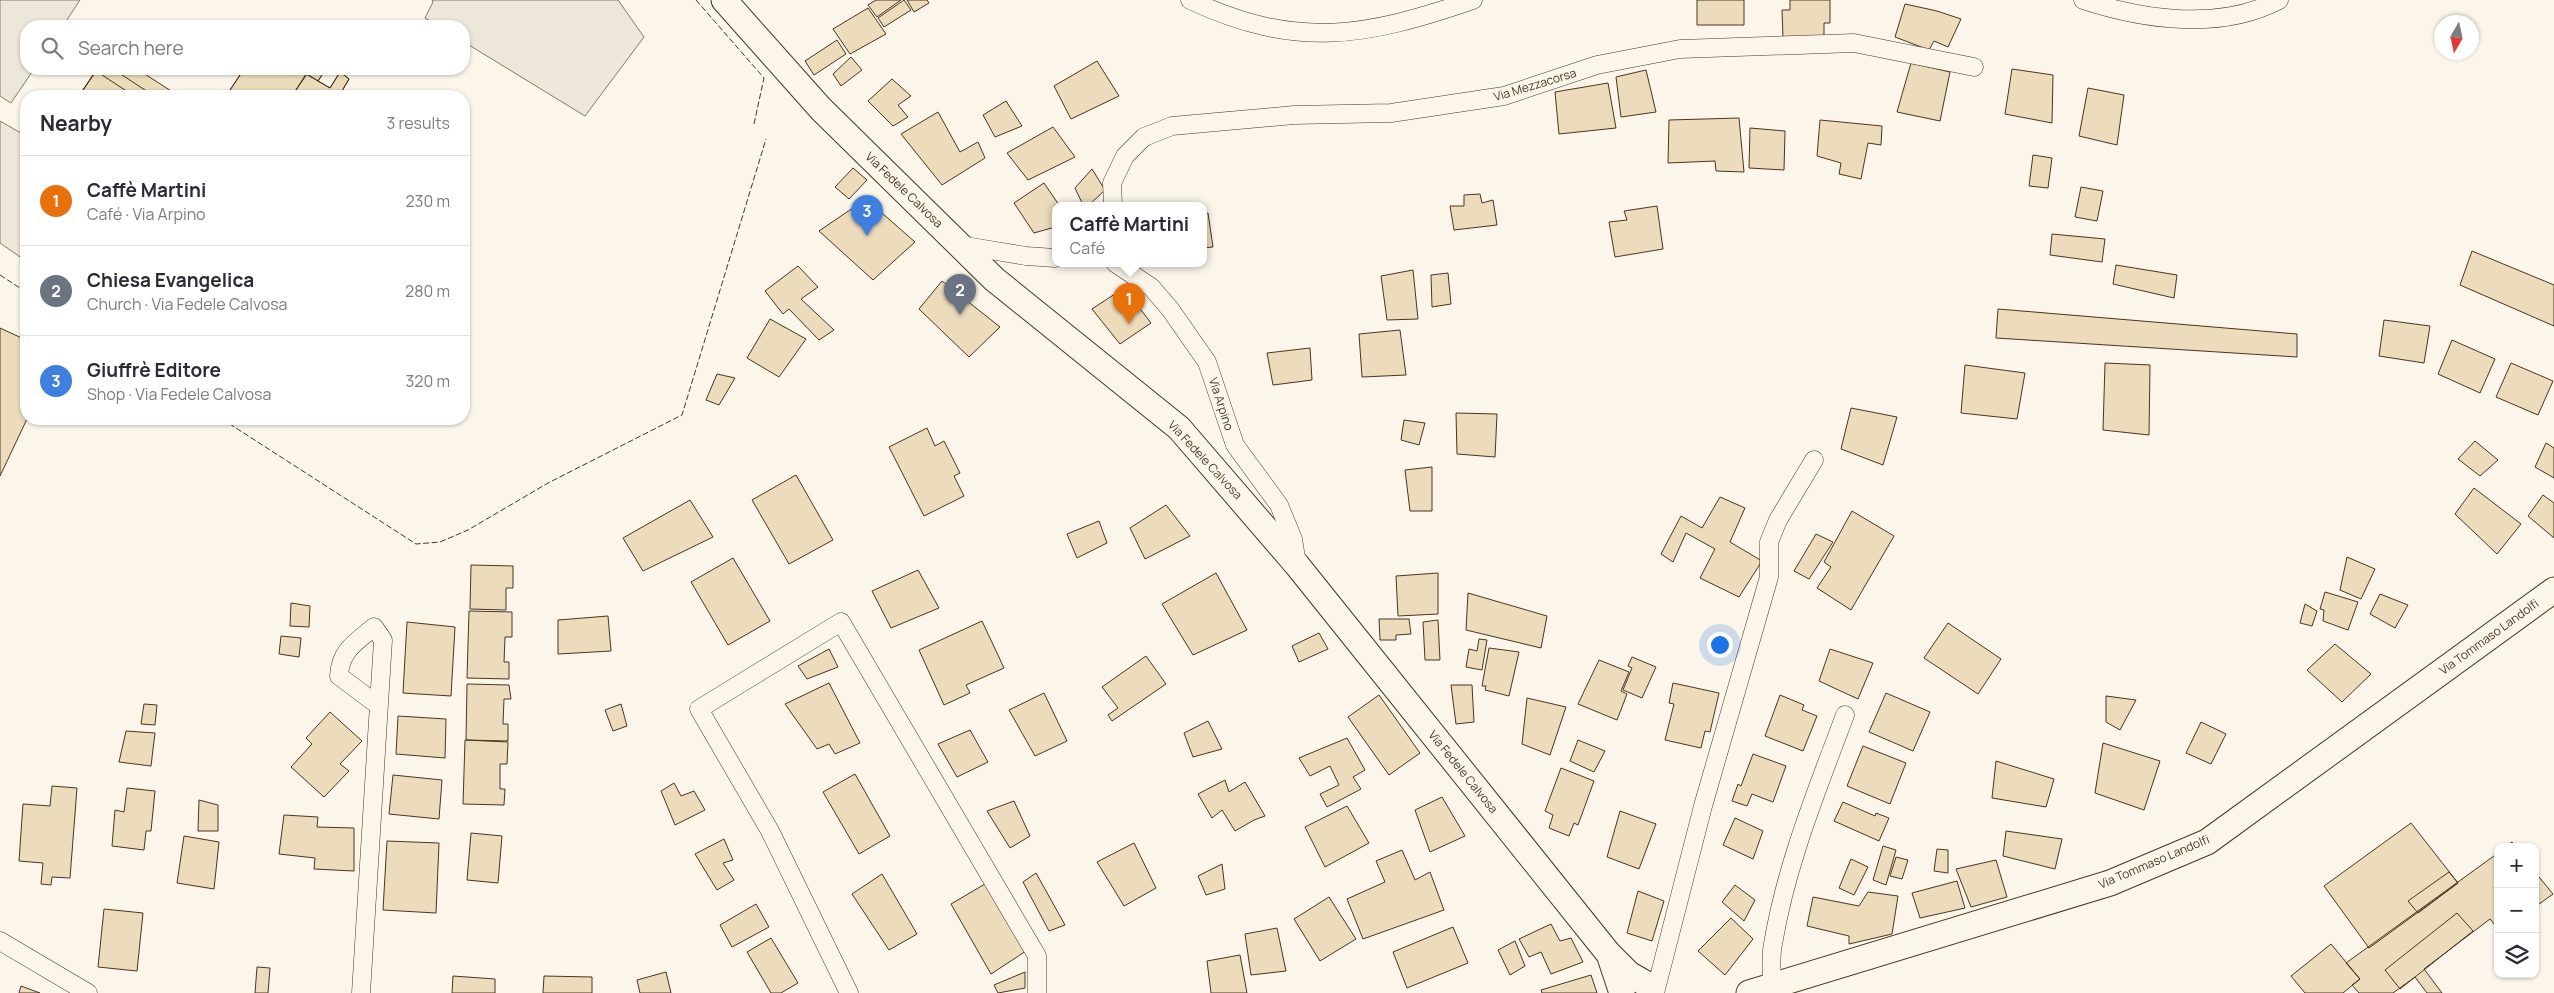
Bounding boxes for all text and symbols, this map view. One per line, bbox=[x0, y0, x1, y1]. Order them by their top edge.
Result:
north arrow bbox=[2434, 15, 2479, 60]
search box bbox=[20, 20, 470, 75]
icon: search bbox=[38, 34, 66, 62]
text: Search here bbox=[78, 35, 184, 61]
street label: Via Mezzacorsa bbox=[1491, 64, 1578, 105]
text: Nearby bbox=[40, 109, 112, 137]
text: 3 results bbox=[387, 112, 450, 134]
street label: Via Fedele Calvosa bbox=[862, 148, 947, 231]
text: Caffè Martini bbox=[87, 177, 206, 203]
text: 1 bbox=[52, 190, 60, 212]
text: 230 m bbox=[406, 190, 450, 212]
pin: 3 bbox=[851, 195, 883, 236]
popup bbox=[1052, 202, 1207, 267]
text: Café · Via Arpino bbox=[87, 203, 206, 225]
text: Caffè Martini bbox=[1070, 211, 1189, 237]
text: Café bbox=[1070, 237, 1105, 259]
text: Chiesa Evangelica bbox=[87, 267, 254, 293]
pin: 2 bbox=[944, 274, 976, 315]
text: 2 bbox=[51, 280, 61, 302]
text: 280 m bbox=[405, 280, 450, 302]
pin: 1 bbox=[1113, 283, 1145, 324]
text: Church · Via Fedele Calvosa bbox=[87, 293, 287, 315]
text: Giuffrè Editore bbox=[87, 357, 221, 383]
text: 3 bbox=[51, 370, 61, 392]
text: 320 m bbox=[406, 370, 450, 392]
street label: Via Arpino bbox=[1205, 375, 1238, 433]
text: Shop · Via Fedele Calvosa bbox=[87, 383, 271, 405]
street label: Via Fedele Calvosa bbox=[1164, 417, 1246, 503]
street label: Via Tommaso Landolfi bbox=[2436, 595, 2542, 678]
your location bbox=[1707, 632, 1733, 658]
street label: Via Fedele Calvosa bbox=[1425, 727, 1502, 817]
street label: Via Tommaso Landolfi bbox=[2096, 830, 2212, 893]
map controls bbox=[2494, 843, 2539, 978]
button: + bbox=[2494, 843, 2539, 888]
button: − bbox=[2494, 888, 2539, 933]
button: layers bbox=[2494, 933, 2539, 978]

